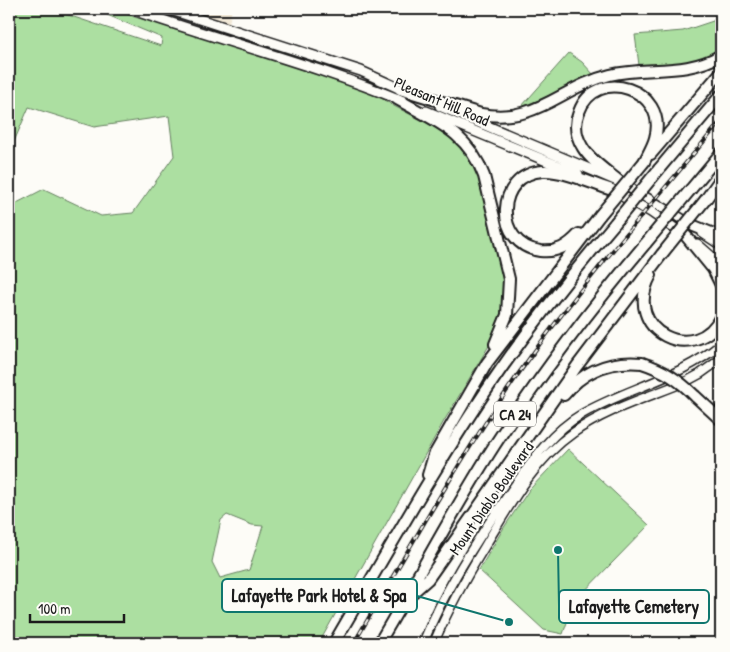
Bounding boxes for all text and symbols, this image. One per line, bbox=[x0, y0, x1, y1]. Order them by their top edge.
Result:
street label: Pleasant Hill Road bbox=[391, 71, 493, 131]
road number: CA 24 bbox=[494, 402, 536, 426]
street label: Mount Diablo Boulevard bbox=[444, 437, 538, 559]
callout: Lafayette Park Hotel & Spa bbox=[222, 579, 417, 612]
text: Lafayette Park Hotel & Spa bbox=[232, 583, 407, 609]
callout: Lafayette Cemetery bbox=[559, 590, 709, 623]
scale bar bbox=[30, 592, 124, 624]
text: Lafayette Cemetery bbox=[569, 594, 699, 620]
text: 100 m bbox=[38, 598, 71, 619]

